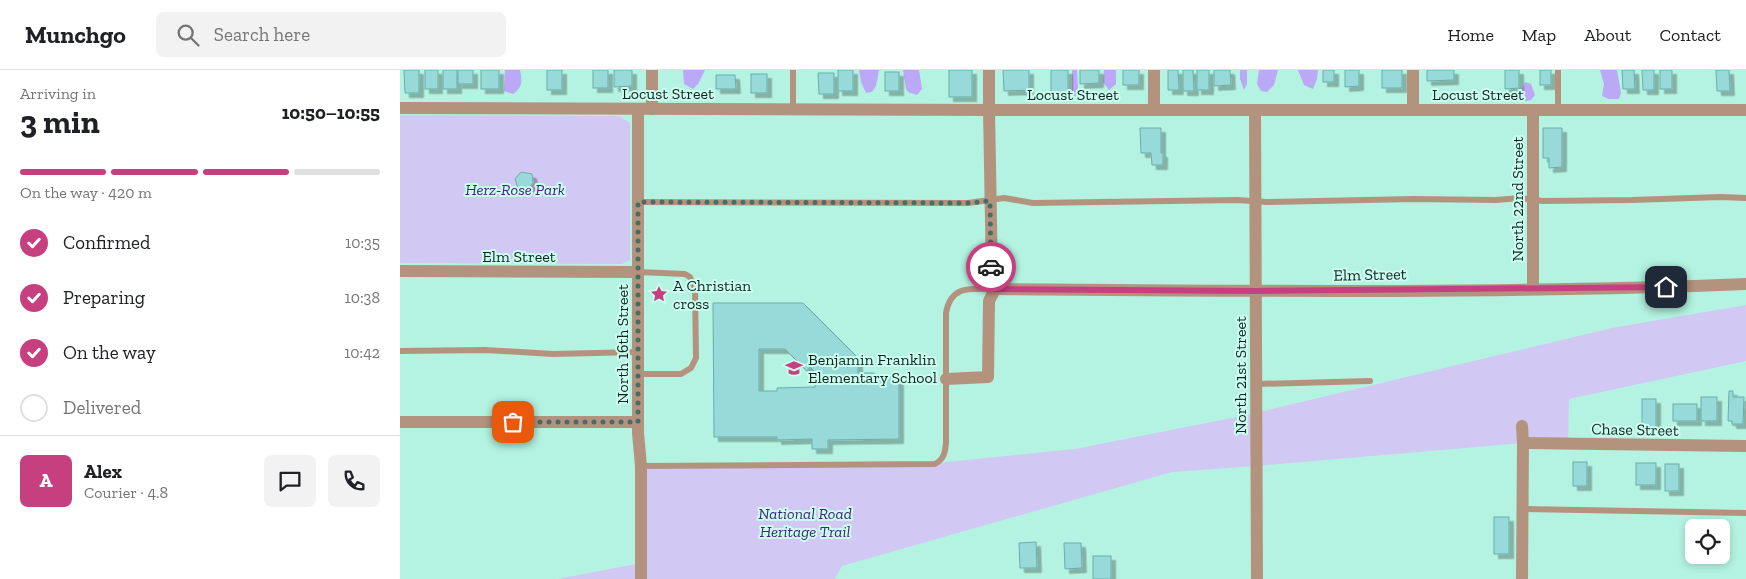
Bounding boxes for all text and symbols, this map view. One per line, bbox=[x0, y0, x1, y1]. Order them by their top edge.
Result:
search box bbox=[156, 12, 506, 57]
text: Munchgo bbox=[25, 20, 126, 49]
icon: search bbox=[174, 21, 202, 49]
text: Search here bbox=[214, 23, 310, 46]
text: Home bbox=[1447, 24, 1494, 46]
text: Map bbox=[1522, 24, 1556, 46]
text: About bbox=[1584, 24, 1631, 46]
text: Contact bbox=[1659, 24, 1721, 46]
text: Arriving in bbox=[20, 84, 96, 103]
street label: Locust Street bbox=[622, 84, 714, 103]
street label: Locust Street bbox=[1027, 85, 1119, 104]
street label: Locust Street bbox=[1432, 85, 1524, 104]
text: 10:50–10:55 bbox=[282, 101, 380, 124]
text: 3 min bbox=[20, 103, 100, 141]
street label: North 22nd Street bbox=[1508, 136, 1527, 261]
park label: Herz-Rose Park bbox=[465, 180, 565, 199]
text: On the way · 420 m bbox=[20, 183, 152, 202]
icon: check bbox=[20, 229, 48, 257]
text: Confirmed bbox=[63, 231, 150, 254]
text: 10:35 bbox=[345, 233, 380, 252]
courier bbox=[966, 242, 1016, 292]
street label: Elm Street bbox=[482, 247, 556, 266]
icon: car bbox=[977, 253, 1005, 281]
street label: Elm Street bbox=[1333, 264, 1407, 285]
pin bbox=[1645, 266, 1687, 308]
icon: home bbox=[1652, 273, 1680, 301]
place label: A Christian cross bbox=[673, 276, 752, 313]
icon: check bbox=[20, 284, 48, 312]
street label: North 16th Street bbox=[613, 284, 632, 404]
place icon: A Christian cross bbox=[649, 284, 669, 304]
text: Preparing bbox=[63, 286, 145, 309]
text: 10:38 bbox=[345, 288, 380, 307]
street label: North 21st Street bbox=[1231, 316, 1250, 434]
icon: check bbox=[20, 339, 48, 367]
text: On the way bbox=[63, 341, 156, 364]
text: 10:42 bbox=[344, 343, 380, 362]
place label: Benjamin Franklin Elementary School bbox=[808, 350, 937, 387]
school or university icon: Benjamin Franklin Elementary School bbox=[784, 358, 804, 378]
text: Delivered bbox=[63, 396, 141, 419]
pin bbox=[492, 401, 534, 443]
icon: bag bbox=[499, 408, 527, 436]
street label: Chase Street bbox=[1591, 419, 1679, 440]
button: chat bbox=[264, 455, 316, 507]
button: phone bbox=[328, 455, 380, 507]
text: Alex bbox=[84, 460, 122, 483]
text: A bbox=[39, 469, 53, 492]
text: Courier · 4.8 bbox=[84, 483, 168, 502]
park label: National Road Heritage Trail bbox=[758, 504, 852, 541]
map controls bbox=[1685, 519, 1730, 564]
button: locate bbox=[1685, 519, 1730, 564]

